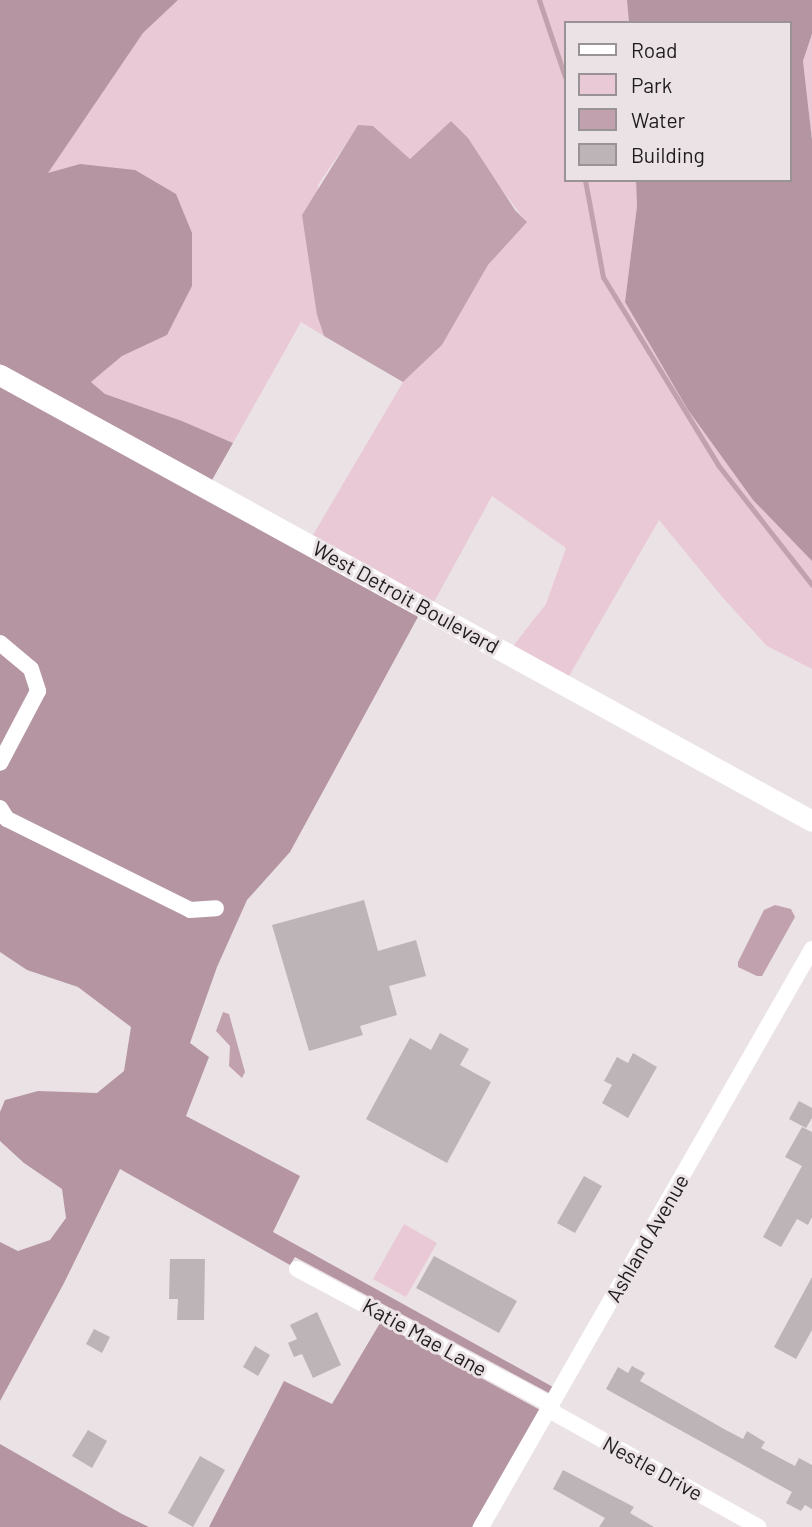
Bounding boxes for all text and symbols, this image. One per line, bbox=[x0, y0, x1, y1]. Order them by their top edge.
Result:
legend bbox=[564, 21, 791, 182]
text: Road bbox=[631, 37, 677, 62]
text: Park bbox=[631, 72, 672, 97]
text: Water bbox=[631, 107, 685, 132]
text: Building bbox=[631, 142, 705, 167]
street label: West Detroit Boulevard bbox=[308, 535, 504, 659]
street label: Ashland Avenue bbox=[600, 1170, 694, 1306]
street label: Katie Mae Lane bbox=[359, 1293, 491, 1381]
street label: Nestle Drive bbox=[599, 1430, 707, 1506]

